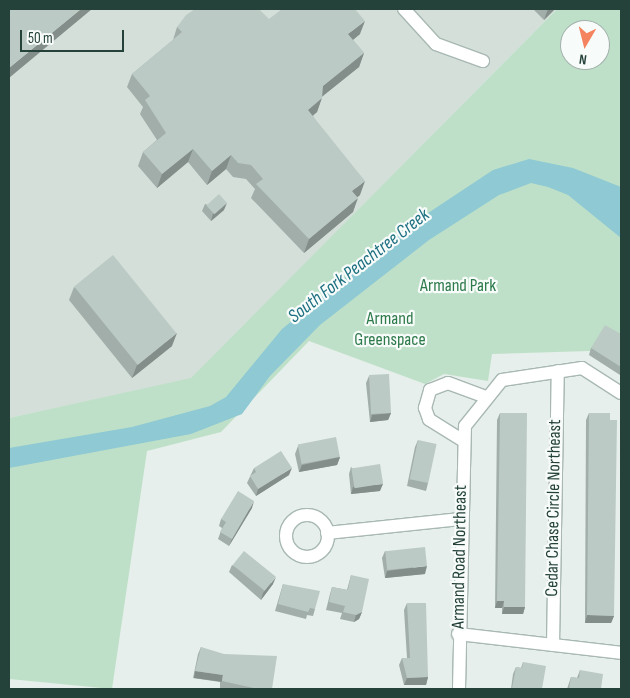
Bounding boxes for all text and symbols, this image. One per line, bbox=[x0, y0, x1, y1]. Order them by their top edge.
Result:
scale bar bbox=[22, 20, 126, 52]
north arrow bbox=[560, 20, 610, 70]
text: 50 m bbox=[28, 29, 53, 48]
text: N bbox=[578, 50, 588, 68]
water label: South Fork Peachtree Creek bbox=[284, 204, 434, 328]
park label: Armand Park bbox=[420, 275, 496, 297]
park label: Armand Greenspace bbox=[354, 309, 426, 352]
street label: Cedar Chase Circle Northeast bbox=[542, 419, 566, 597]
street label: Armand Road Northeast bbox=[448, 485, 472, 629]

